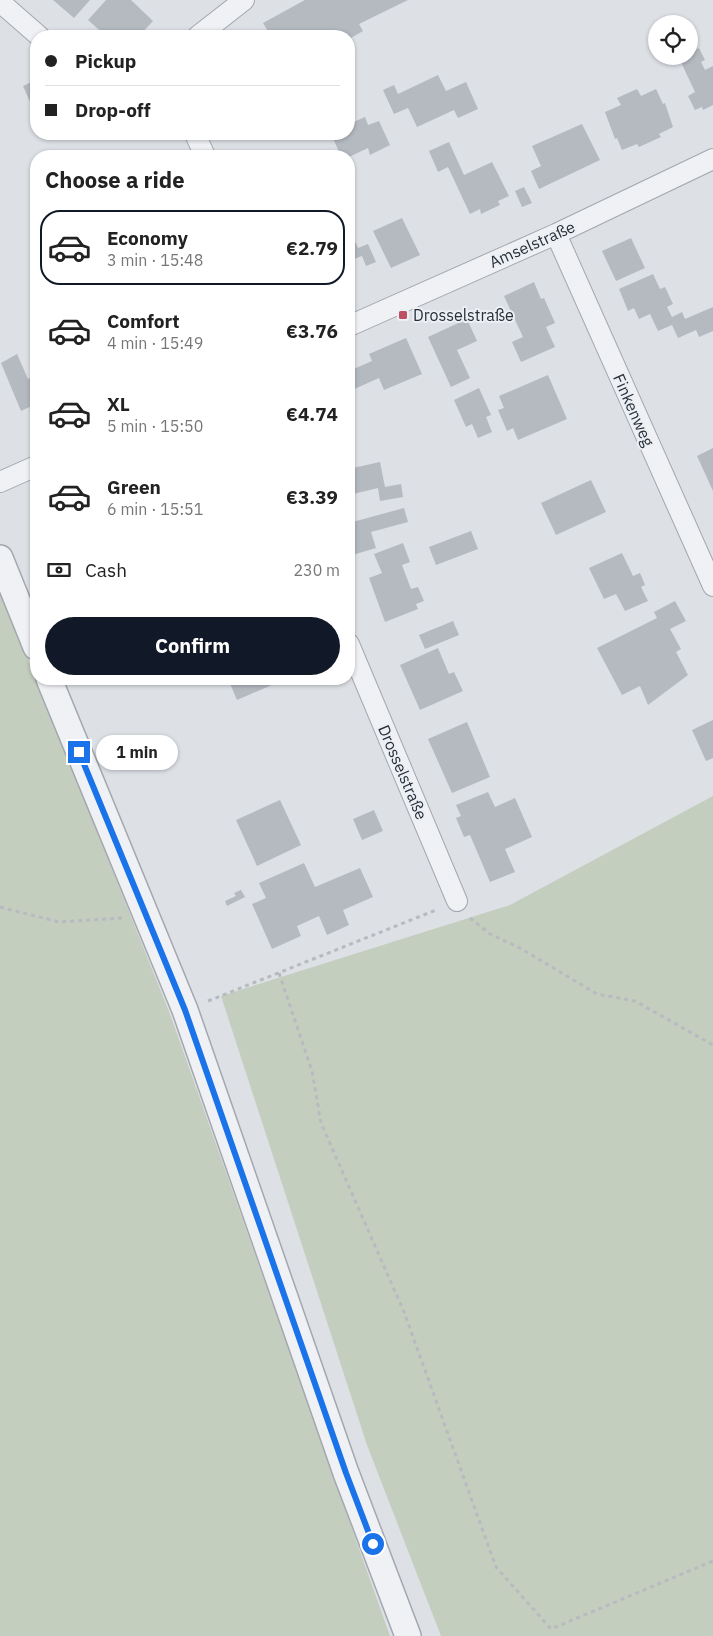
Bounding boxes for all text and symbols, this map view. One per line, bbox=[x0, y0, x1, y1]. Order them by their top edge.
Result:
map controls bbox=[648, 15, 698, 65]
button: locate bbox=[648, 15, 698, 65]
text: Pickup bbox=[75, 49, 136, 73]
text: Drop-off bbox=[75, 98, 151, 122]
text: Choose a ride bbox=[45, 165, 185, 194]
street label: Amselstraße bbox=[486, 216, 578, 272]
icon: car bbox=[47, 225, 92, 270]
text: Economy bbox=[107, 226, 188, 250]
text: €2.79 bbox=[286, 236, 338, 260]
text: 3 min · 15:48 bbox=[107, 250, 203, 270]
place label: Drosselstraße bbox=[413, 305, 514, 325]
icon: car bbox=[47, 308, 92, 353]
text: Comfort bbox=[107, 309, 180, 333]
marker: Drosselstraße bbox=[397, 309, 409, 321]
text: €3.76 bbox=[286, 319, 338, 343]
text: 4 min · 15:49 bbox=[107, 333, 203, 353]
street label: Finkenweg bbox=[609, 371, 659, 450]
icon: car bbox=[47, 391, 92, 436]
text: XL bbox=[107, 392, 130, 416]
text: €4.74 bbox=[286, 402, 338, 426]
text: 5 min · 15:50 bbox=[107, 416, 203, 436]
icon: car bbox=[47, 474, 92, 519]
text: Green bbox=[107, 475, 161, 499]
text: €3.39 bbox=[286, 485, 338, 509]
text: 6 min · 15:51 bbox=[107, 499, 203, 519]
icon: cash bbox=[45, 556, 73, 584]
text: Cash bbox=[85, 558, 127, 582]
text: 230 m bbox=[293, 560, 340, 580]
button: Confirm bbox=[45, 617, 340, 675]
street label: Drosselstraße bbox=[374, 722, 432, 822]
callout: 1 min bbox=[96, 734, 179, 770]
route end bbox=[68, 741, 90, 763]
text: 1 min bbox=[116, 742, 158, 762]
route start bbox=[362, 1533, 384, 1555]

